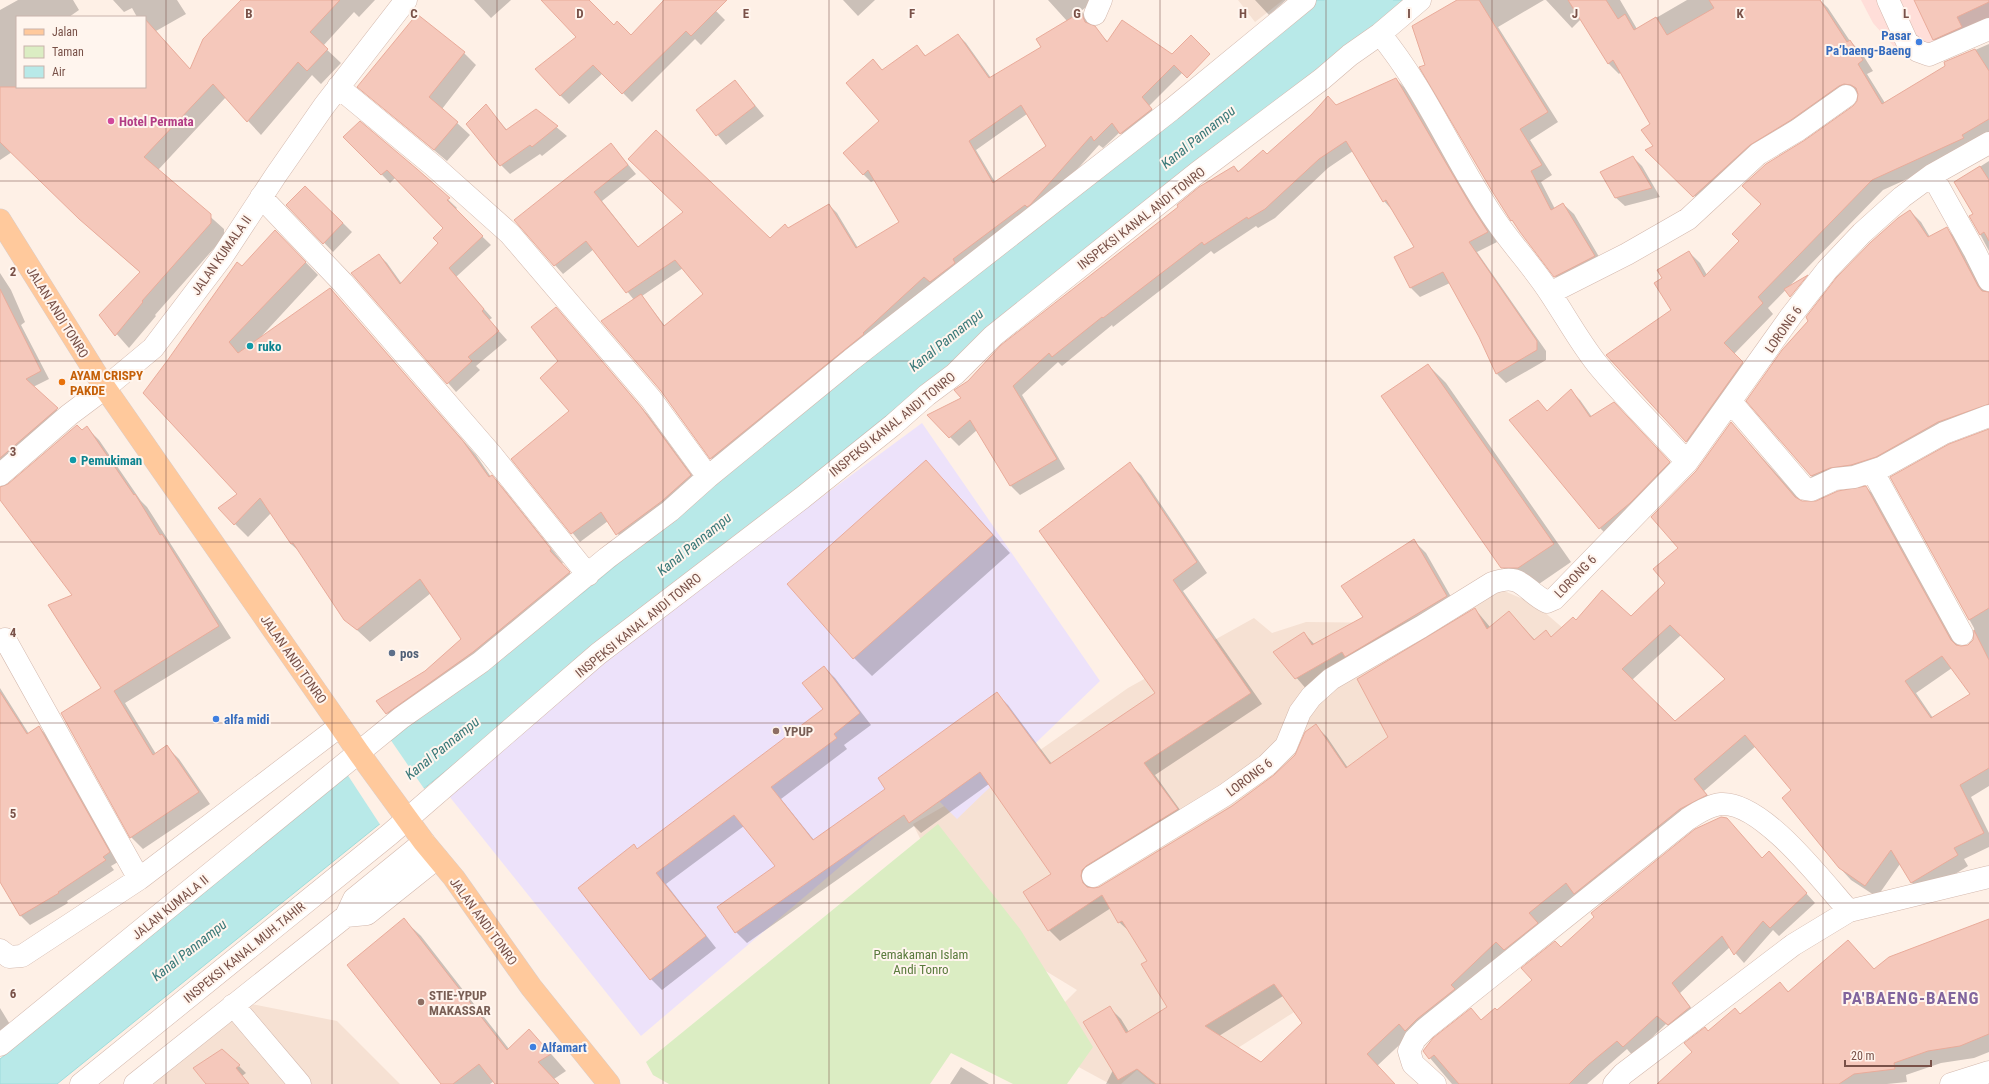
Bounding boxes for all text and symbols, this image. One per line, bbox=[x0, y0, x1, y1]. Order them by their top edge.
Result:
text: B bbox=[245, 6, 253, 21]
text: C bbox=[410, 6, 418, 21]
text: D bbox=[576, 6, 584, 21]
text: E bbox=[743, 6, 750, 21]
text: F bbox=[909, 6, 915, 21]
text: G bbox=[1073, 6, 1081, 21]
text: H bbox=[1239, 6, 1247, 21]
text: I bbox=[1407, 6, 1411, 21]
text: J bbox=[1572, 6, 1578, 21]
text: K bbox=[1736, 6, 1744, 21]
text: L bbox=[1903, 6, 1909, 21]
legend bbox=[16, 16, 146, 88]
text: Jalan bbox=[52, 25, 78, 39]
place label: Pasar Paʼbaeng-Baeng bbox=[1826, 28, 1912, 58]
marker: Pasar Paʼbaeng-Baeng bbox=[1914, 37, 1924, 47]
text: Taman bbox=[52, 45, 84, 59]
text: Air bbox=[52, 65, 66, 79]
water label: Kanal Pannampu bbox=[1158, 102, 1239, 172]
place label: Hotel Permata bbox=[119, 114, 194, 129]
marker: Hotel Permata bbox=[106, 116, 116, 126]
street label: INSPEKSI KANAL ANDI TONRO bbox=[1075, 164, 1208, 273]
street label: JALAN KUMALA II bbox=[188, 213, 254, 298]
text: 2 bbox=[10, 264, 17, 279]
street label: JALAN ANDI TONRO bbox=[23, 264, 92, 361]
street label: LORONG 6 bbox=[1762, 303, 1805, 355]
water label: Kanal Pannampu bbox=[906, 305, 987, 375]
place label: ruko bbox=[258, 339, 282, 354]
marker: ruko bbox=[245, 341, 255, 351]
place label: AYAM CRISPY PAKDE bbox=[70, 368, 143, 398]
street label: INSPEKSI KANAL ANDI TONRO bbox=[826, 369, 958, 480]
marker: AYAM CRISPY PAKDE bbox=[57, 377, 67, 387]
text: 3 bbox=[10, 444, 16, 459]
place label: Pemukiman bbox=[81, 453, 142, 468]
marker: Pemukiman bbox=[68, 455, 78, 465]
water label: Kanal Pannampu bbox=[654, 509, 735, 579]
street label: LORONG 6 bbox=[1551, 552, 1599, 601]
street label: INSPEKSI KANAL ANDI TONRO bbox=[572, 570, 704, 681]
street label: JALAN ANDI TONRO bbox=[257, 612, 330, 707]
text: 4 bbox=[10, 625, 17, 640]
place label: pos bbox=[400, 646, 419, 661]
marker: pos bbox=[387, 648, 397, 658]
place label: alfa midi bbox=[224, 712, 269, 727]
water label: Kanal Pannampu bbox=[402, 713, 483, 783]
marker: alfa midi bbox=[211, 714, 221, 724]
place label: YPUP bbox=[784, 724, 813, 739]
marker: YPUP bbox=[771, 726, 781, 736]
street label: LORONG 6 bbox=[1223, 755, 1275, 799]
text: 5 bbox=[10, 806, 17, 821]
street label: JALAN KUMALA II bbox=[129, 872, 211, 943]
street label: JALAN ANDI TONRO bbox=[447, 875, 521, 968]
street label: INSPEKSI KANAL MUH.TAHIR bbox=[181, 899, 308, 1006]
water label: Kanal Pannampu bbox=[148, 916, 230, 984]
park label: Pemakaman Islam Andi Tonro bbox=[874, 947, 968, 977]
text: 6 bbox=[10, 986, 17, 1001]
place label: STIE-YPUP MAKASSAR bbox=[429, 988, 491, 1018]
district label: PA'BAENG-BAENG bbox=[1842, 988, 1980, 1008]
marker: STIE-YPUP MAKASSAR bbox=[416, 997, 426, 1007]
place label: Alfamart bbox=[541, 1040, 587, 1055]
marker: Alfamart bbox=[528, 1042, 538, 1052]
scale bar bbox=[1845, 1042, 1931, 1068]
text: 20 m bbox=[1851, 1049, 1875, 1063]

